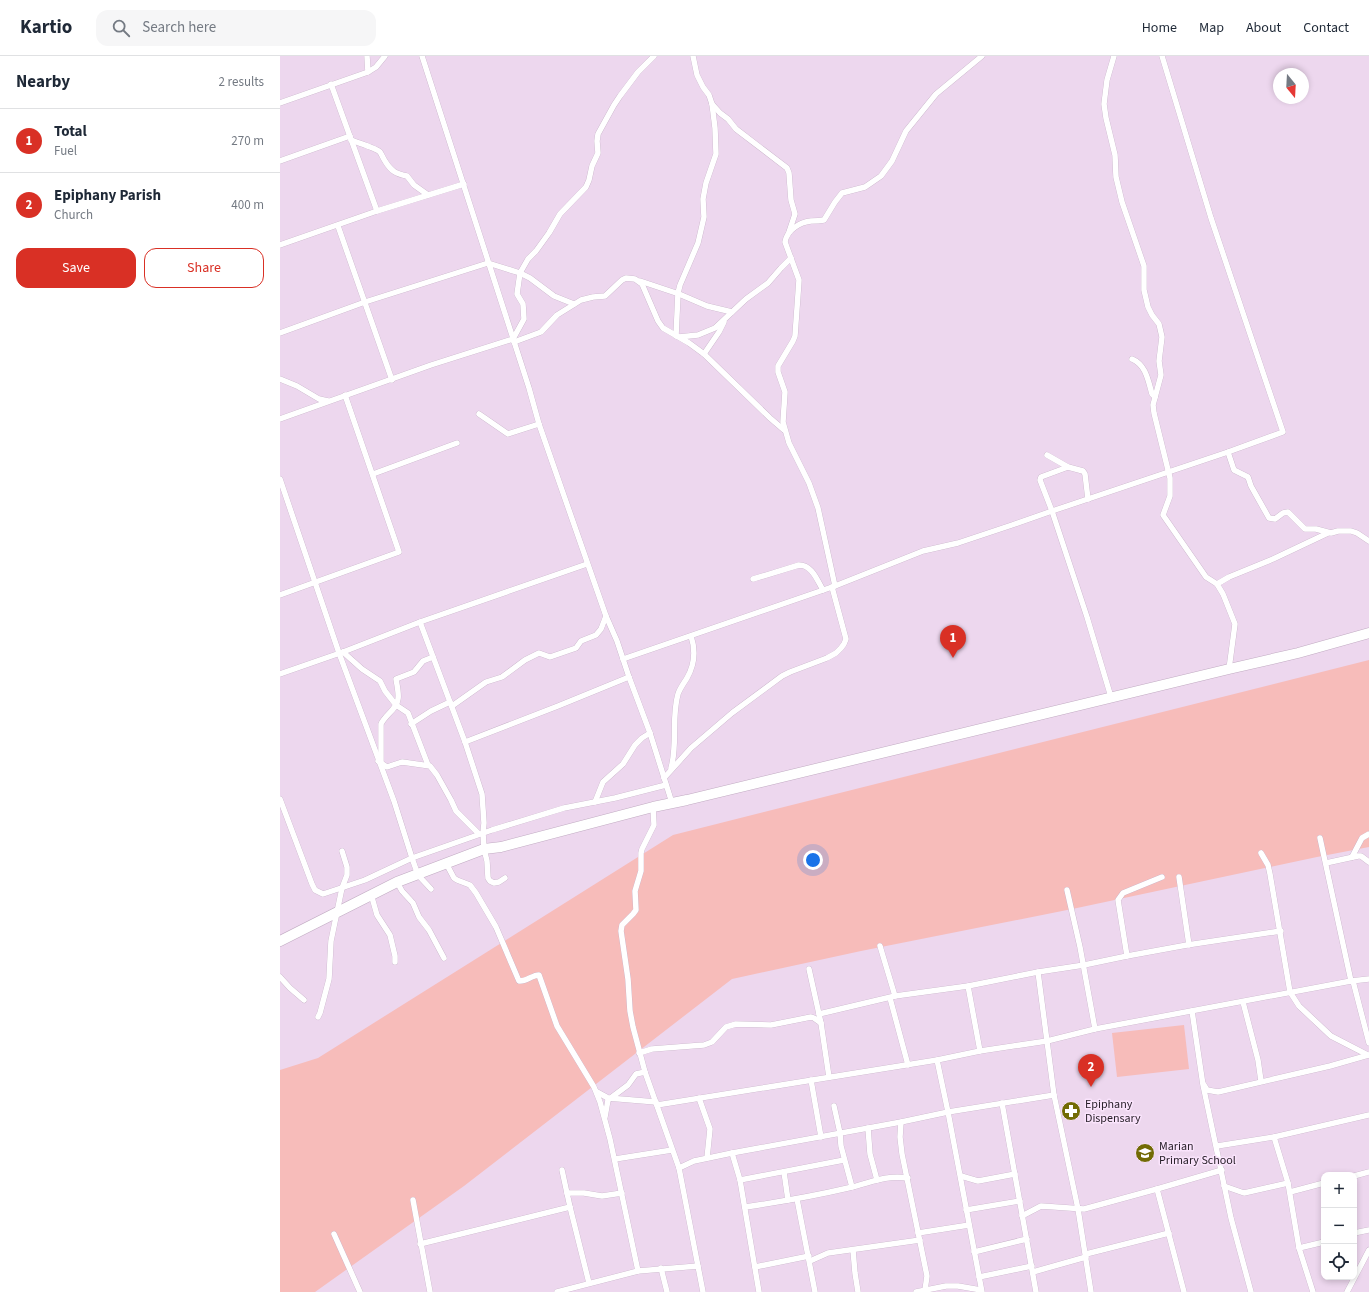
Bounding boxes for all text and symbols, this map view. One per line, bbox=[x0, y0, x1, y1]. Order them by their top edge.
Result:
search box bbox=[96, 10, 376, 46]
text: Kartio bbox=[20, 14, 72, 41]
icon: search bbox=[110, 17, 132, 39]
text: Search here bbox=[142, 17, 216, 38]
text: Home bbox=[1142, 18, 1177, 38]
text: Map bbox=[1199, 18, 1224, 38]
text: About bbox=[1246, 18, 1281, 38]
text: Contact bbox=[1303, 18, 1349, 38]
north arrow bbox=[1273, 68, 1309, 104]
text: Nearby bbox=[16, 70, 70, 94]
text: 2 results bbox=[219, 73, 264, 91]
text: Total bbox=[54, 121, 87, 142]
text: 1 bbox=[26, 132, 32, 150]
text: 270 m bbox=[231, 132, 264, 150]
text: Fuel bbox=[54, 142, 77, 160]
text: Epiphany Parish bbox=[54, 185, 161, 206]
text: 2 bbox=[26, 196, 32, 214]
text: 400 m bbox=[231, 196, 264, 214]
text: Church bbox=[54, 206, 93, 224]
button: Save bbox=[16, 248, 136, 288]
button: Share bbox=[144, 248, 264, 288]
pin: 1 bbox=[940, 625, 966, 658]
your location bbox=[803, 850, 823, 870]
pin: 2 bbox=[1078, 1054, 1104, 1087]
place label: Epiphany Dispensary bbox=[1085, 1096, 1141, 1127]
pharmacy icon: Epiphany Dispensary bbox=[1060, 1100, 1082, 1122]
place label: Marian Primary School bbox=[1159, 1138, 1236, 1169]
school or university icon: Marian Primary School bbox=[1134, 1142, 1156, 1164]
map controls bbox=[1321, 1172, 1357, 1280]
button: + bbox=[1321, 1172, 1357, 1208]
button: − bbox=[1321, 1208, 1357, 1244]
button: locate bbox=[1321, 1244, 1357, 1280]

